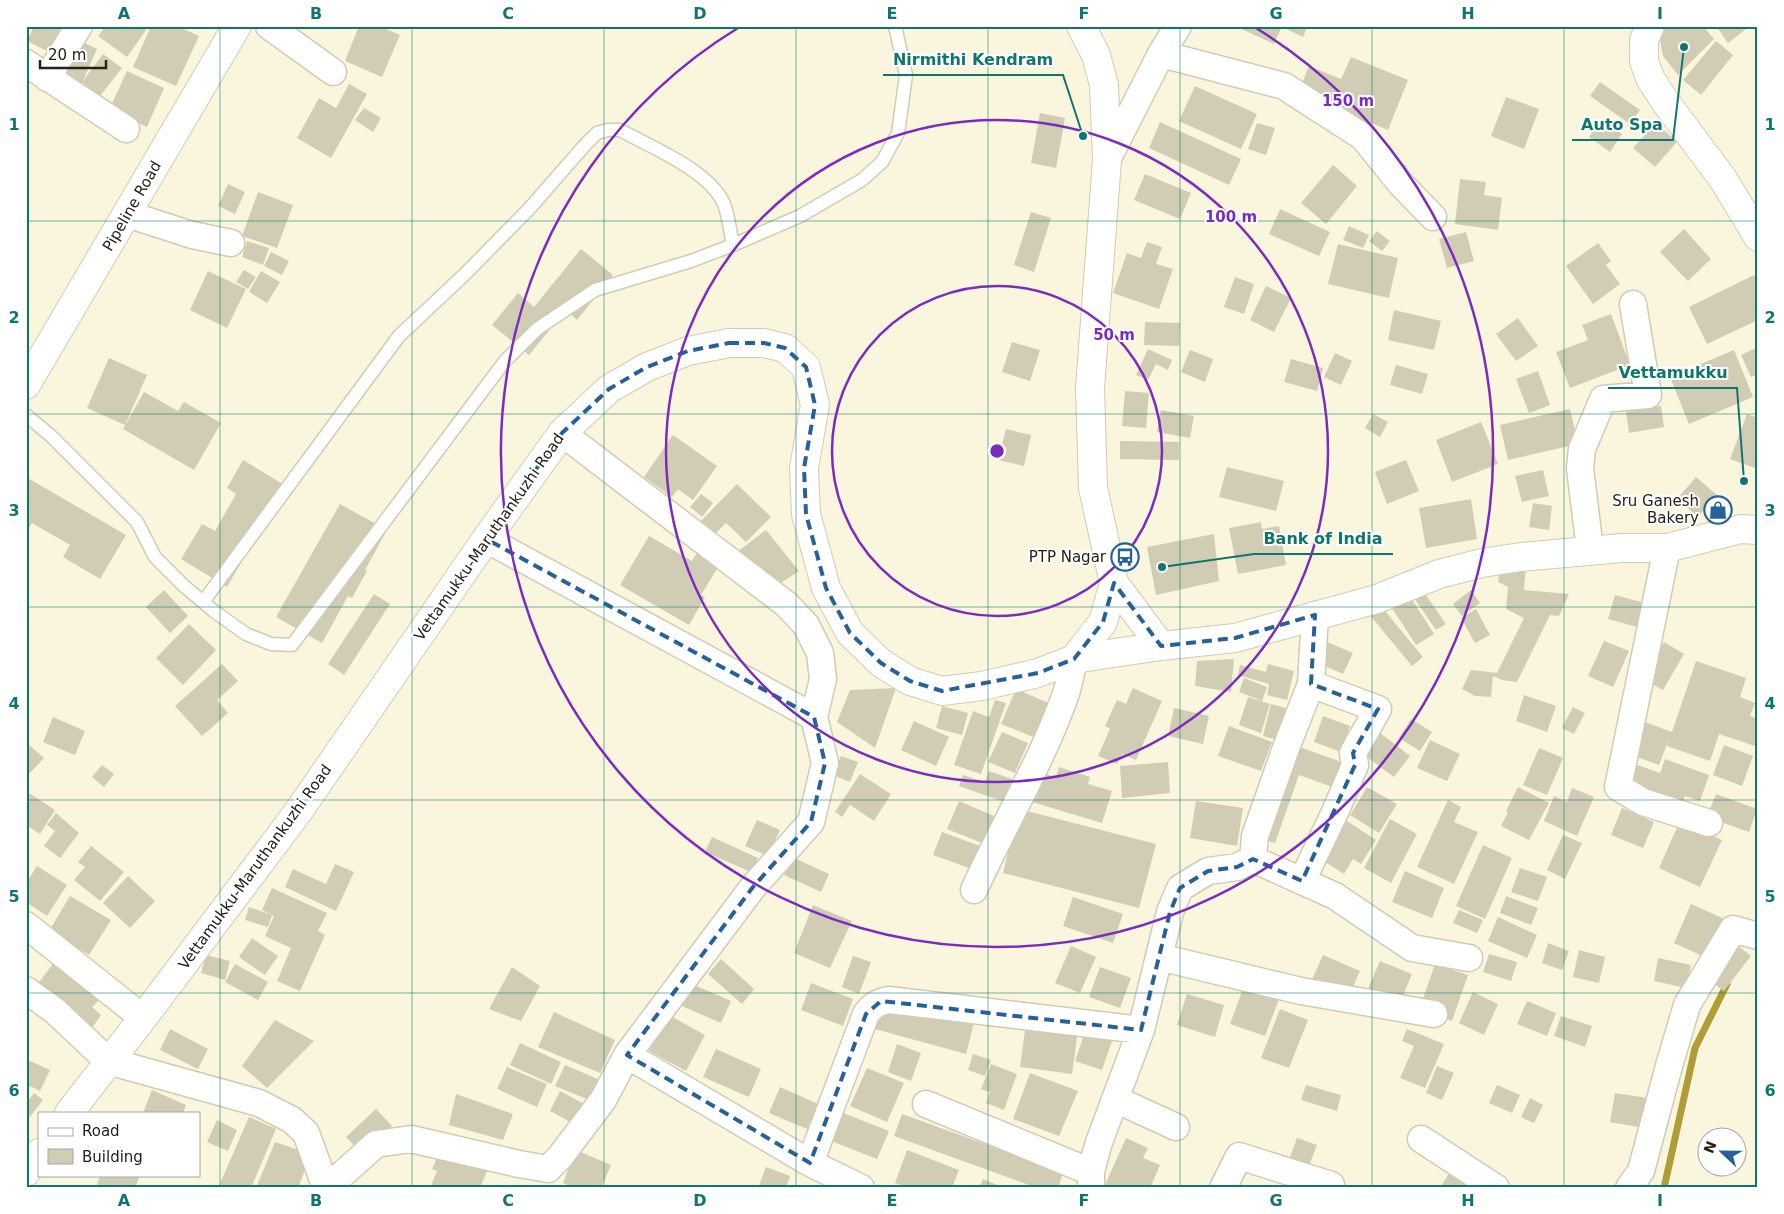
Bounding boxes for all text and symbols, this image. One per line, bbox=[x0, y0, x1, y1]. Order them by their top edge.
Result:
text: A bbox=[118, 4, 131, 23]
text: B bbox=[310, 4, 322, 23]
text: C bbox=[502, 4, 514, 23]
text: D bbox=[693, 4, 707, 23]
text: E bbox=[887, 4, 897, 23]
text: F bbox=[1079, 4, 1089, 23]
text: G bbox=[1269, 4, 1283, 23]
text: H bbox=[1461, 4, 1475, 23]
text: I bbox=[1657, 4, 1663, 23]
scale bar bbox=[40, 38, 106, 70]
callout: Nirmithi Kendram bbox=[883, 44, 1063, 75]
text: 20 m bbox=[48, 46, 86, 64]
text: Nirmithi Kendram bbox=[893, 50, 1053, 69]
text: 150 m bbox=[1322, 92, 1374, 110]
callout: Auto Spa bbox=[1572, 109, 1673, 140]
text: 1 bbox=[8, 115, 20, 134]
text: Auto Spa bbox=[1581, 115, 1663, 134]
text: 1 bbox=[1764, 115, 1776, 134]
street label: Pipeline Road bbox=[99, 158, 165, 254]
text: 100 m bbox=[1205, 208, 1257, 226]
text: 2 bbox=[8, 308, 20, 327]
text: 2 bbox=[1764, 308, 1776, 327]
text: 50 m bbox=[1093, 326, 1135, 344]
callout: Vettamukku bbox=[1608, 357, 1737, 388]
text: Vettamukku bbox=[1618, 363, 1728, 382]
street label: Vettamukku-Maruthankuzhi Road bbox=[410, 430, 568, 644]
centre of rings bbox=[988, 442, 1006, 460]
place label: Sru Ganesh Bakery bbox=[1612, 492, 1699, 527]
shop icon: Sru Ganesh Bakery bbox=[1703, 495, 1733, 525]
text: 3 bbox=[8, 501, 20, 520]
text: 3 bbox=[1764, 501, 1776, 520]
callout: Bank of India bbox=[1254, 523, 1393, 554]
text: Bank of India bbox=[1263, 529, 1383, 548]
bus stop icon: PTP Nagar bbox=[1110, 542, 1140, 572]
place label: PTP Nagar bbox=[1029, 548, 1107, 566]
text: 4 bbox=[8, 694, 20, 713]
text: 4 bbox=[1764, 694, 1776, 713]
street label: Vettamukku-Maruthankuzhi Road bbox=[175, 761, 335, 973]
text: 5 bbox=[8, 887, 20, 906]
text: 5 bbox=[1764, 887, 1776, 906]
text: 6 bbox=[8, 1081, 20, 1100]
text: 6 bbox=[1764, 1081, 1776, 1100]
legend bbox=[38, 1112, 200, 1176]
text: Road bbox=[82, 1122, 120, 1140]
north arrow bbox=[1696, 1126, 1746, 1176]
text: N bbox=[1700, 1139, 1720, 1156]
text: Building bbox=[82, 1148, 143, 1166]
text: A bbox=[118, 1191, 131, 1210]
text: B bbox=[310, 1191, 322, 1210]
text: C bbox=[502, 1191, 514, 1210]
text: D bbox=[693, 1191, 707, 1210]
text: E bbox=[887, 1191, 897, 1210]
text: F bbox=[1079, 1191, 1089, 1210]
text: G bbox=[1269, 1191, 1283, 1210]
text: H bbox=[1461, 1191, 1475, 1210]
text: I bbox=[1657, 1191, 1663, 1210]

